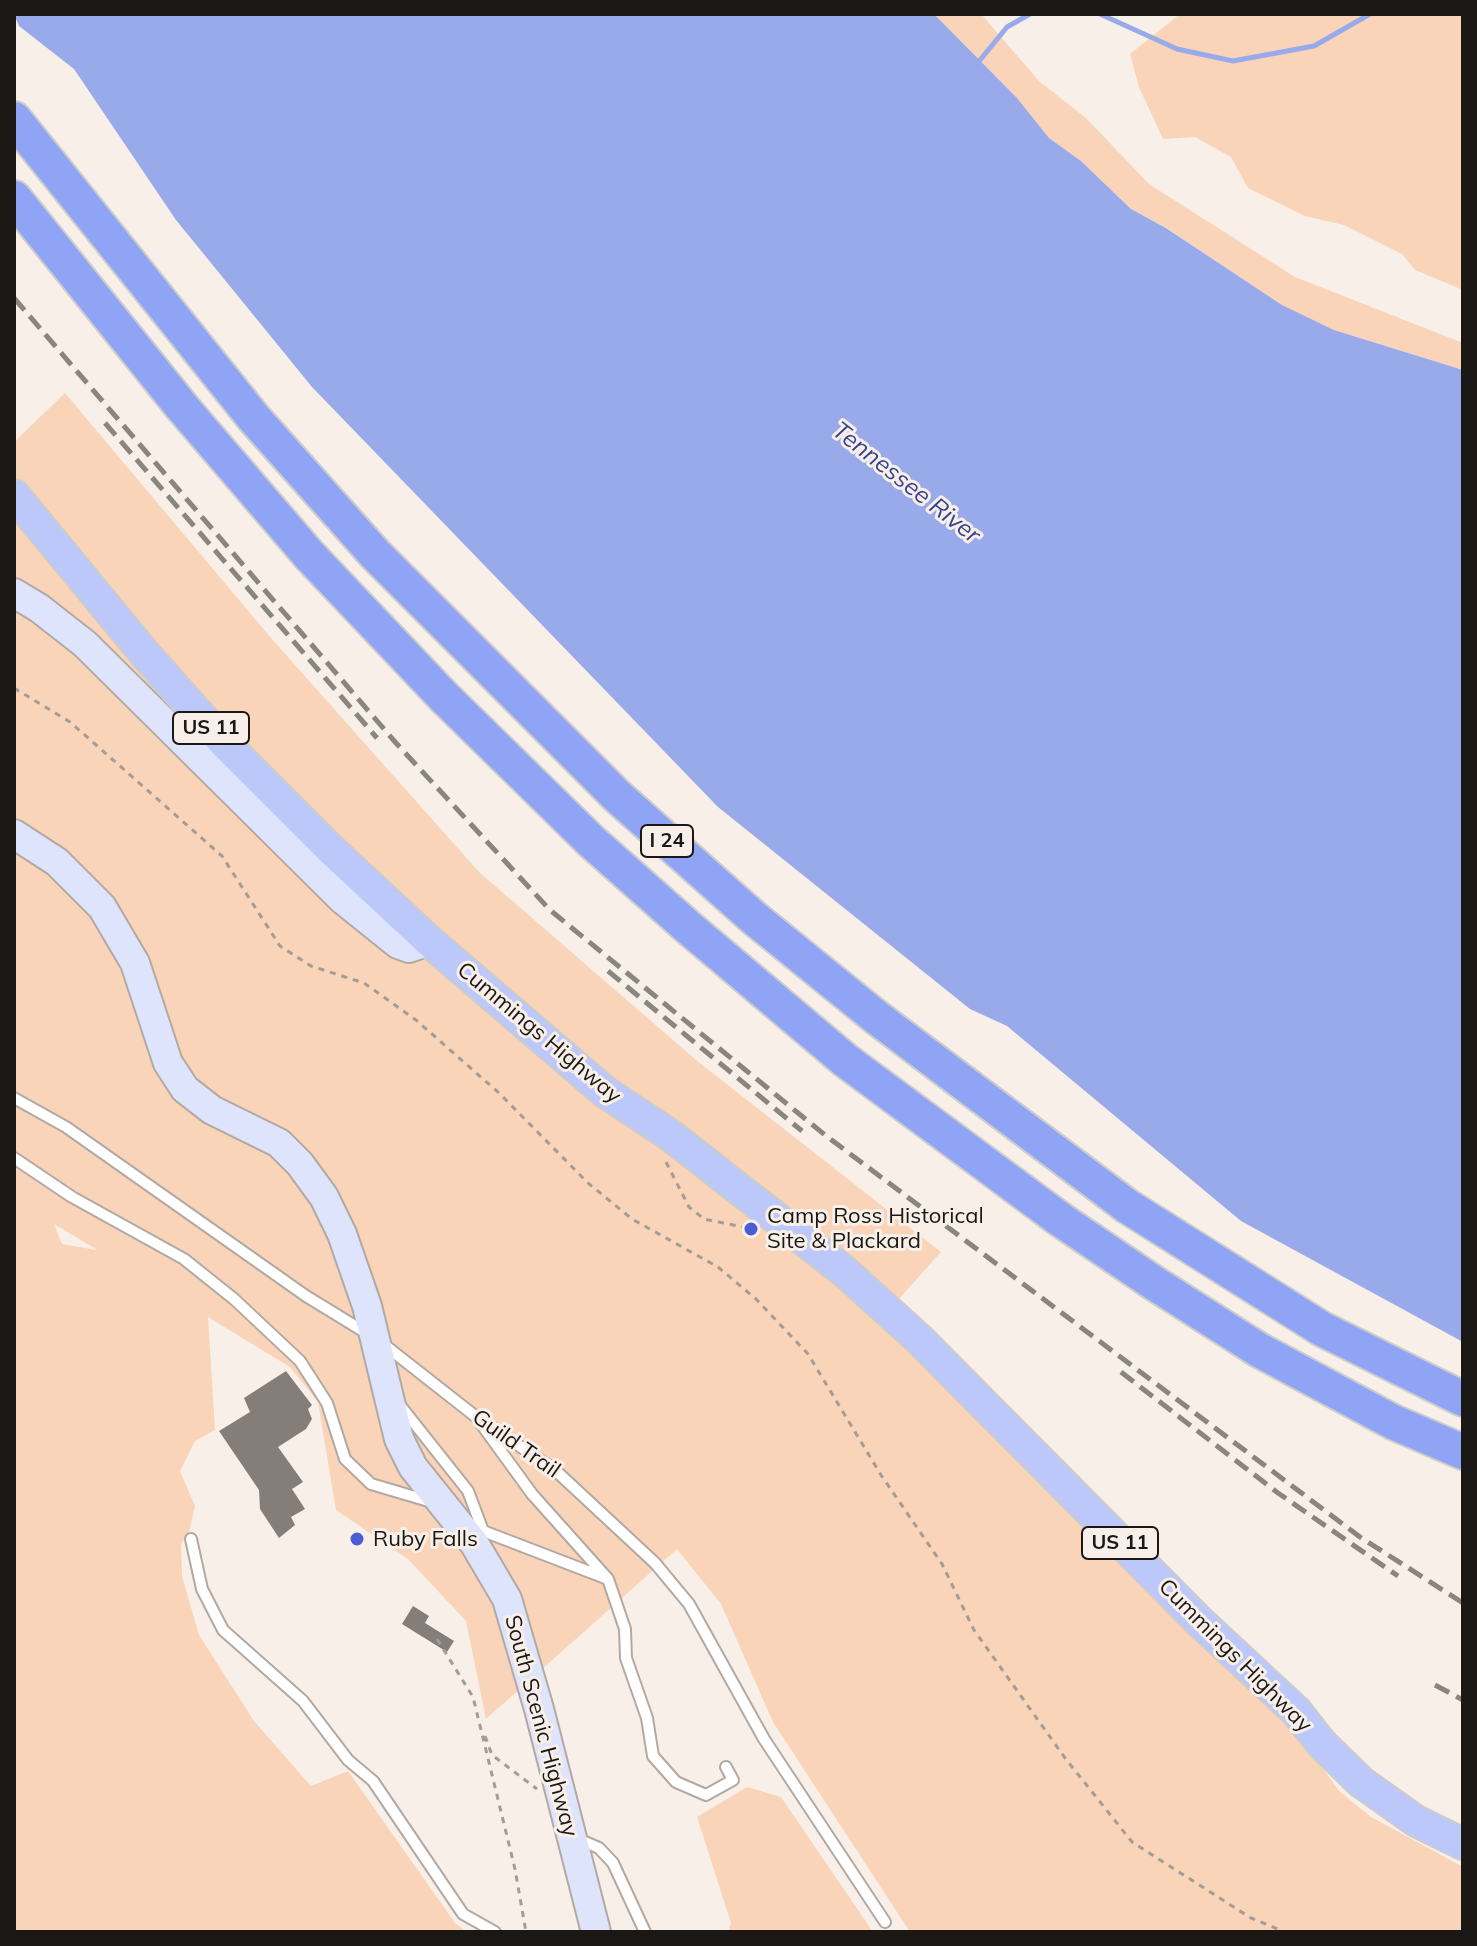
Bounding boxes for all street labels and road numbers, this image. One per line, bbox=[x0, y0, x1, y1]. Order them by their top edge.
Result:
road number: US 11 bbox=[173, 712, 249, 744]
road number: I 24 bbox=[641, 825, 693, 857]
street label: Cummings Highway bbox=[452, 957, 626, 1109]
street label: Guild Trail bbox=[467, 1404, 565, 1484]
road number: US 11 bbox=[1082, 1527, 1158, 1559]
street label: Cummings Highway bbox=[1153, 1574, 1317, 1738]
street label: South Scenic Highway bbox=[499, 1612, 583, 1840]

